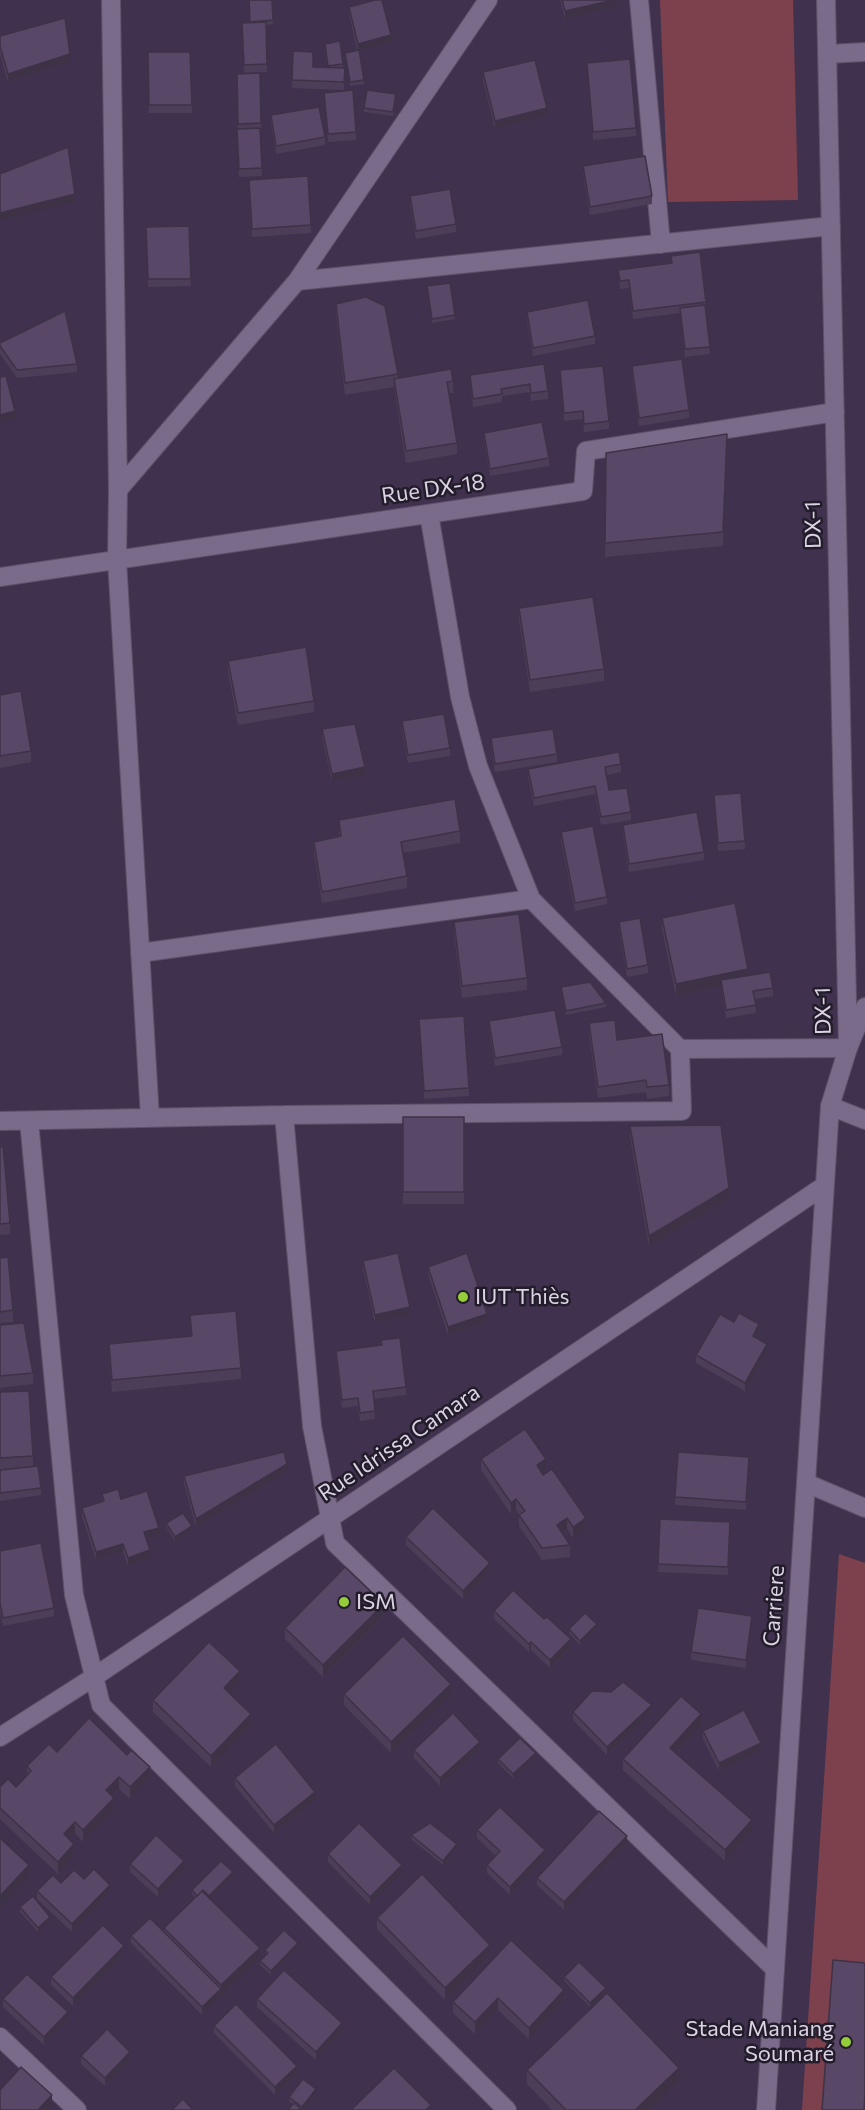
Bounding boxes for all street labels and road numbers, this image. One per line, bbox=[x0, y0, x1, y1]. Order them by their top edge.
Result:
street label: Rue DX-18 bbox=[380, 469, 486, 509]
street label: DX-1 bbox=[799, 501, 827, 549]
street label: DX-1 bbox=[809, 987, 837, 1035]
street label: Rue Idrissa Camara bbox=[313, 1379, 485, 1507]
street label: Carriere bbox=[758, 1564, 790, 1648]

